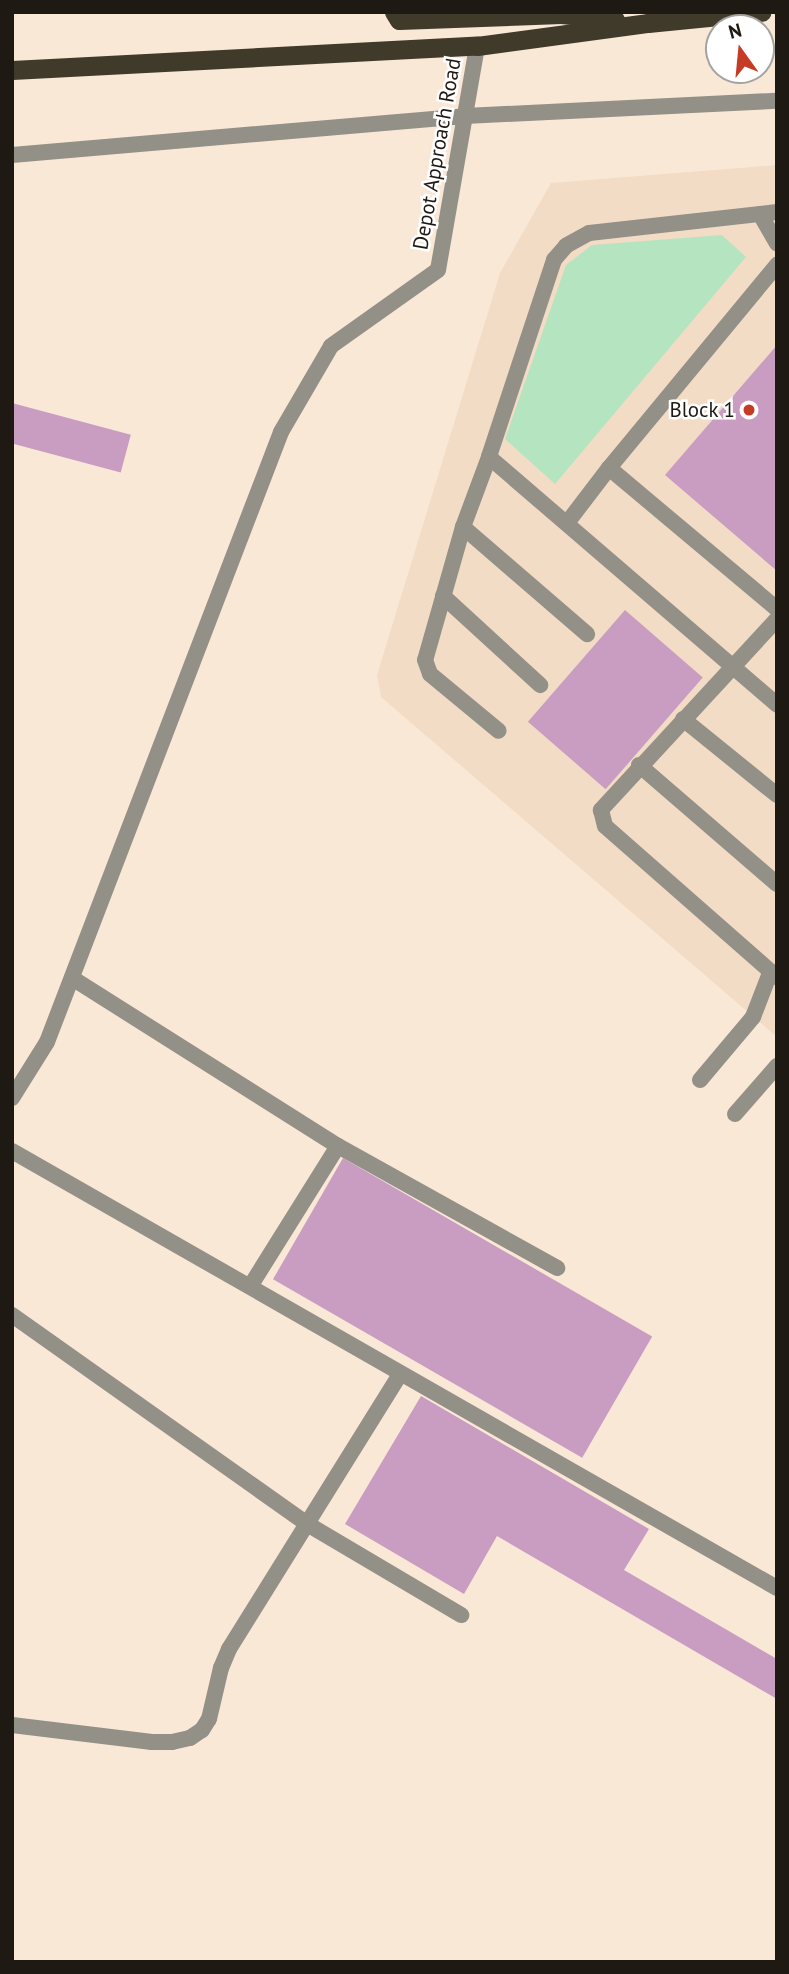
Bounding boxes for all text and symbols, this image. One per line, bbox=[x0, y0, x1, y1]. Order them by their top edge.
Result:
north arrow bbox=[705, 14, 775, 84]
text: N bbox=[726, 17, 744, 44]
street label: Depot Approach Road bbox=[408, 56, 466, 252]
place label: Block 1 bbox=[669, 397, 735, 423]
marker: Block 1 bbox=[741, 402, 757, 418]

